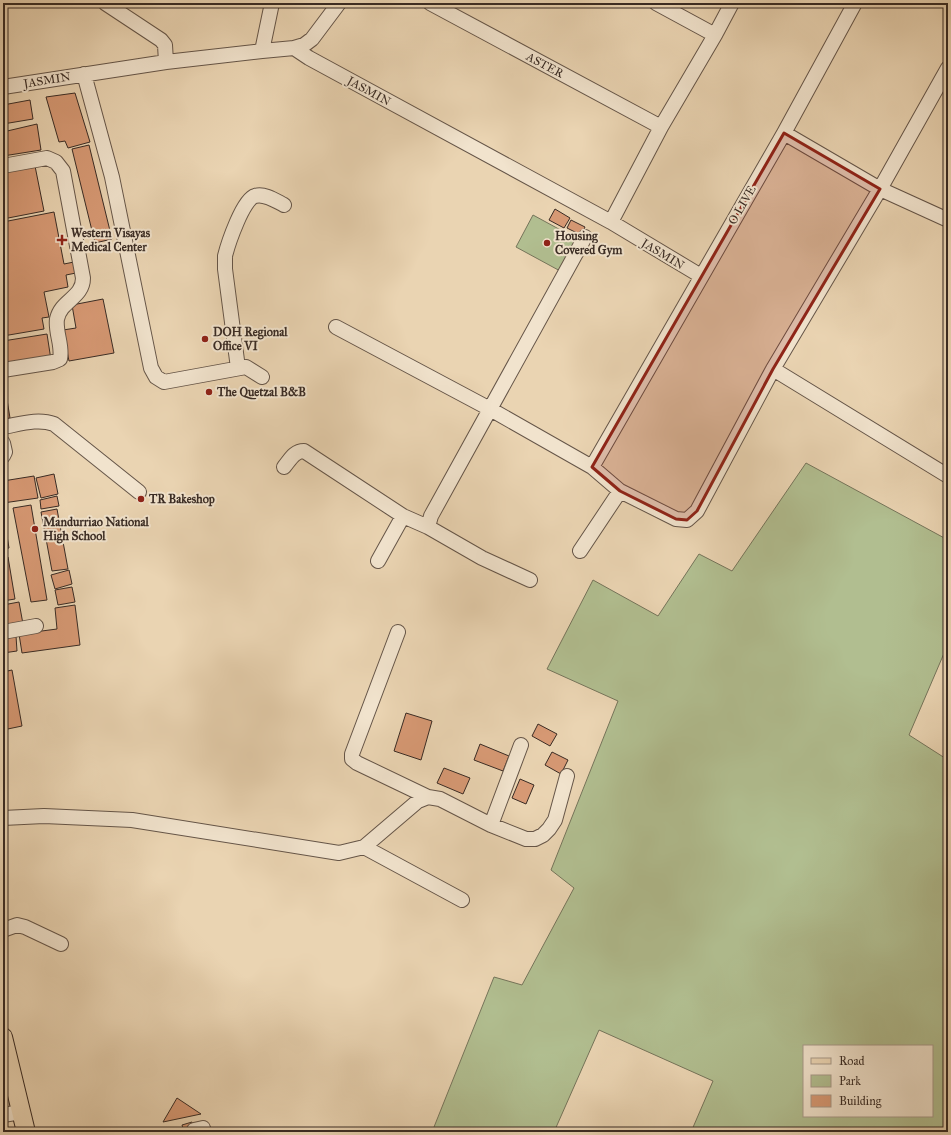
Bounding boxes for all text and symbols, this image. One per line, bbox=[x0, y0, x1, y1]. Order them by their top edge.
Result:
street label: ASTER bbox=[523, 49, 567, 81]
street label: JASMIN bbox=[21, 69, 72, 92]
street label: JASMIN bbox=[343, 72, 393, 109]
street label: O LIVE bbox=[725, 183, 759, 227]
place label: Western Visayas Medical Center bbox=[71, 226, 151, 254]
place label: Housing Covered Gym bbox=[555, 229, 623, 258]
marker: Western Visayas Medical Center bbox=[56, 234, 68, 246]
street label: JASMIN bbox=[637, 235, 687, 273]
marker: Housing Covered Gym bbox=[542, 238, 552, 248]
place label: DOH Regional Office VI bbox=[213, 325, 288, 353]
marker: DOH Regional Office VI bbox=[200, 334, 210, 344]
place label: The Quetzal B&B bbox=[216, 385, 306, 400]
marker: The Quetzal B&B bbox=[204, 387, 214, 397]
place label: TR Bakeshop bbox=[148, 492, 215, 507]
marker: TR Bakeshop bbox=[136, 494, 146, 504]
place label: Mandurriao National High School bbox=[43, 515, 150, 544]
marker: Mandurriao National High School bbox=[30, 524, 40, 534]
legend bbox=[803, 1045, 933, 1117]
text: Road bbox=[839, 1054, 865, 1068]
text: Park bbox=[839, 1074, 861, 1088]
text: Building bbox=[839, 1094, 882, 1109]

